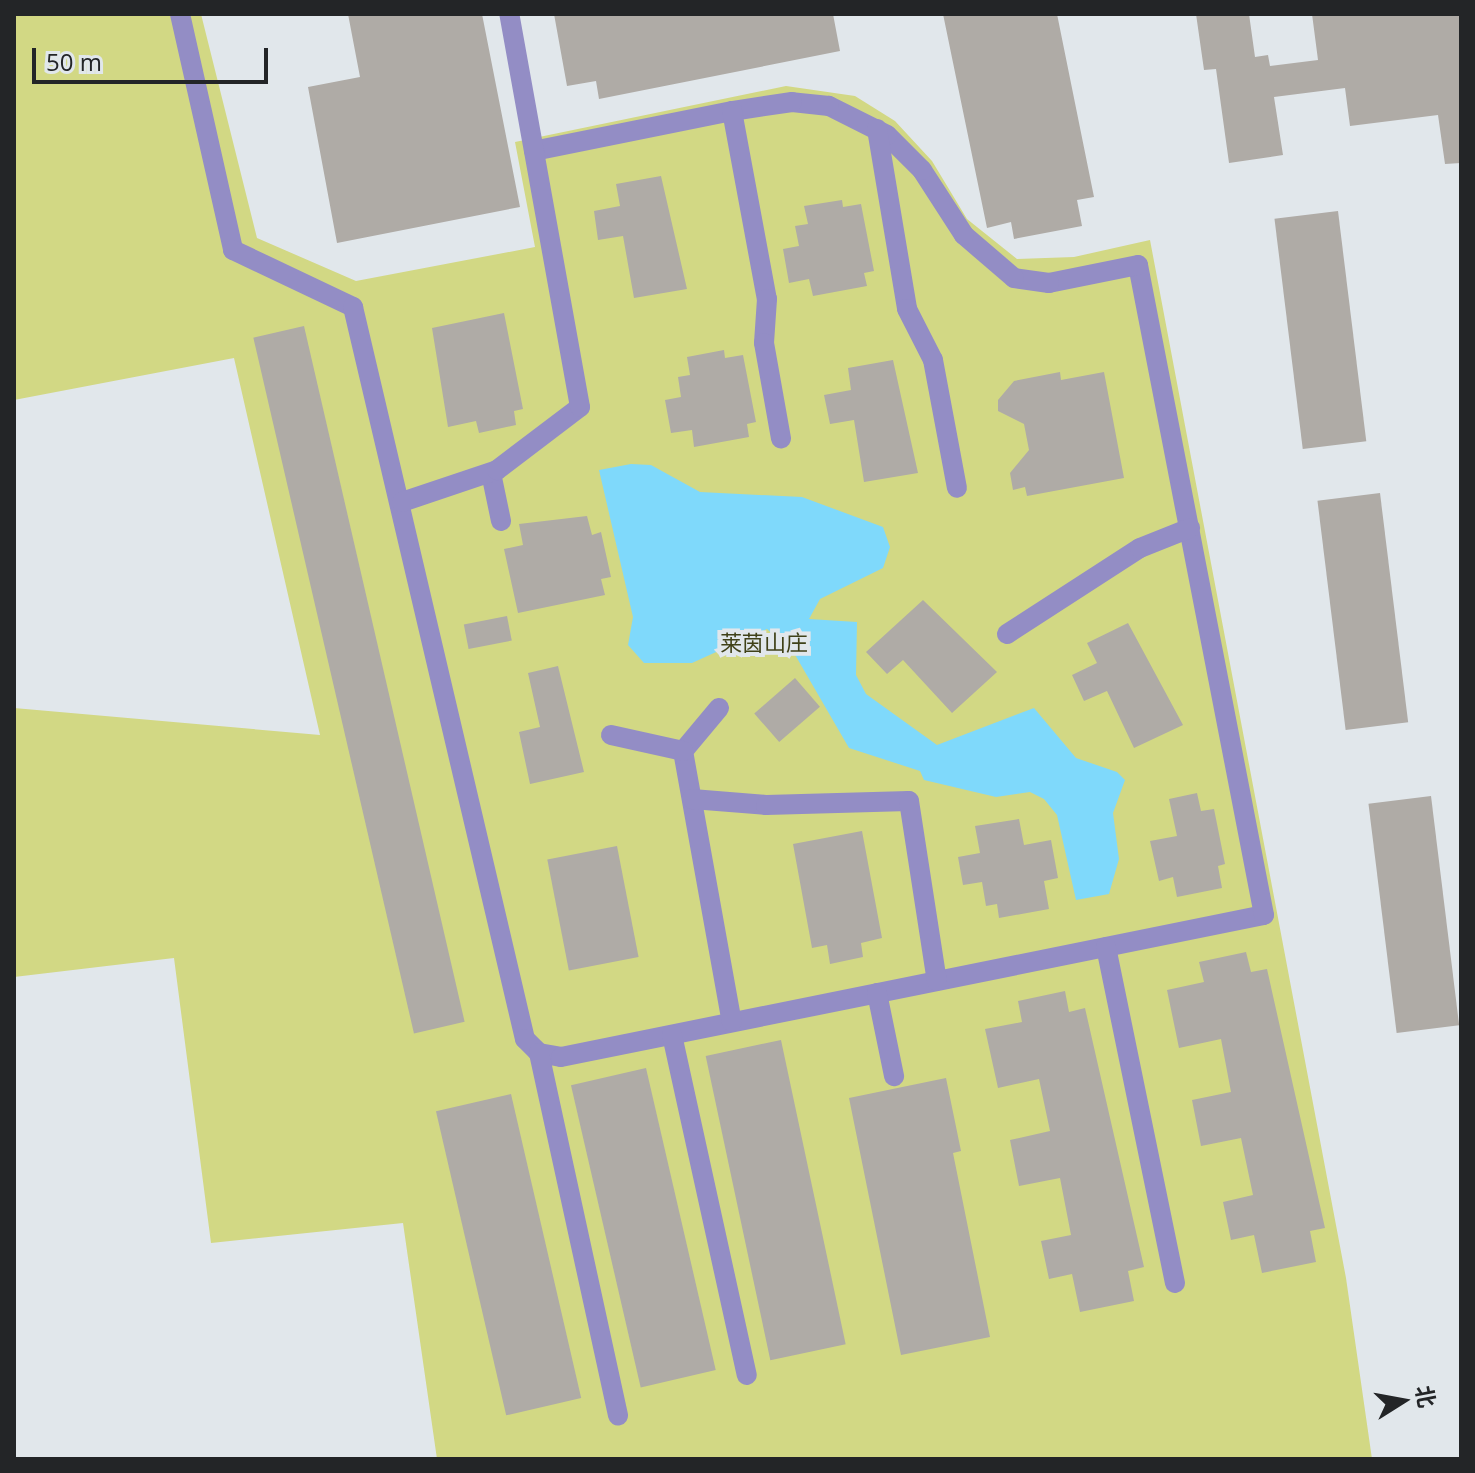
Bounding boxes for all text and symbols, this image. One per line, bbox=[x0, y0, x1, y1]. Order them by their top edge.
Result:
scale bar bbox=[36, 32, 272, 82]
text: 50 m bbox=[46, 45, 102, 78]
park label: 莱茵山庄 bbox=[720, 630, 808, 656]
north arrow bbox=[1363, 1361, 1443, 1441]
text: 北 bbox=[1410, 1383, 1443, 1410]

